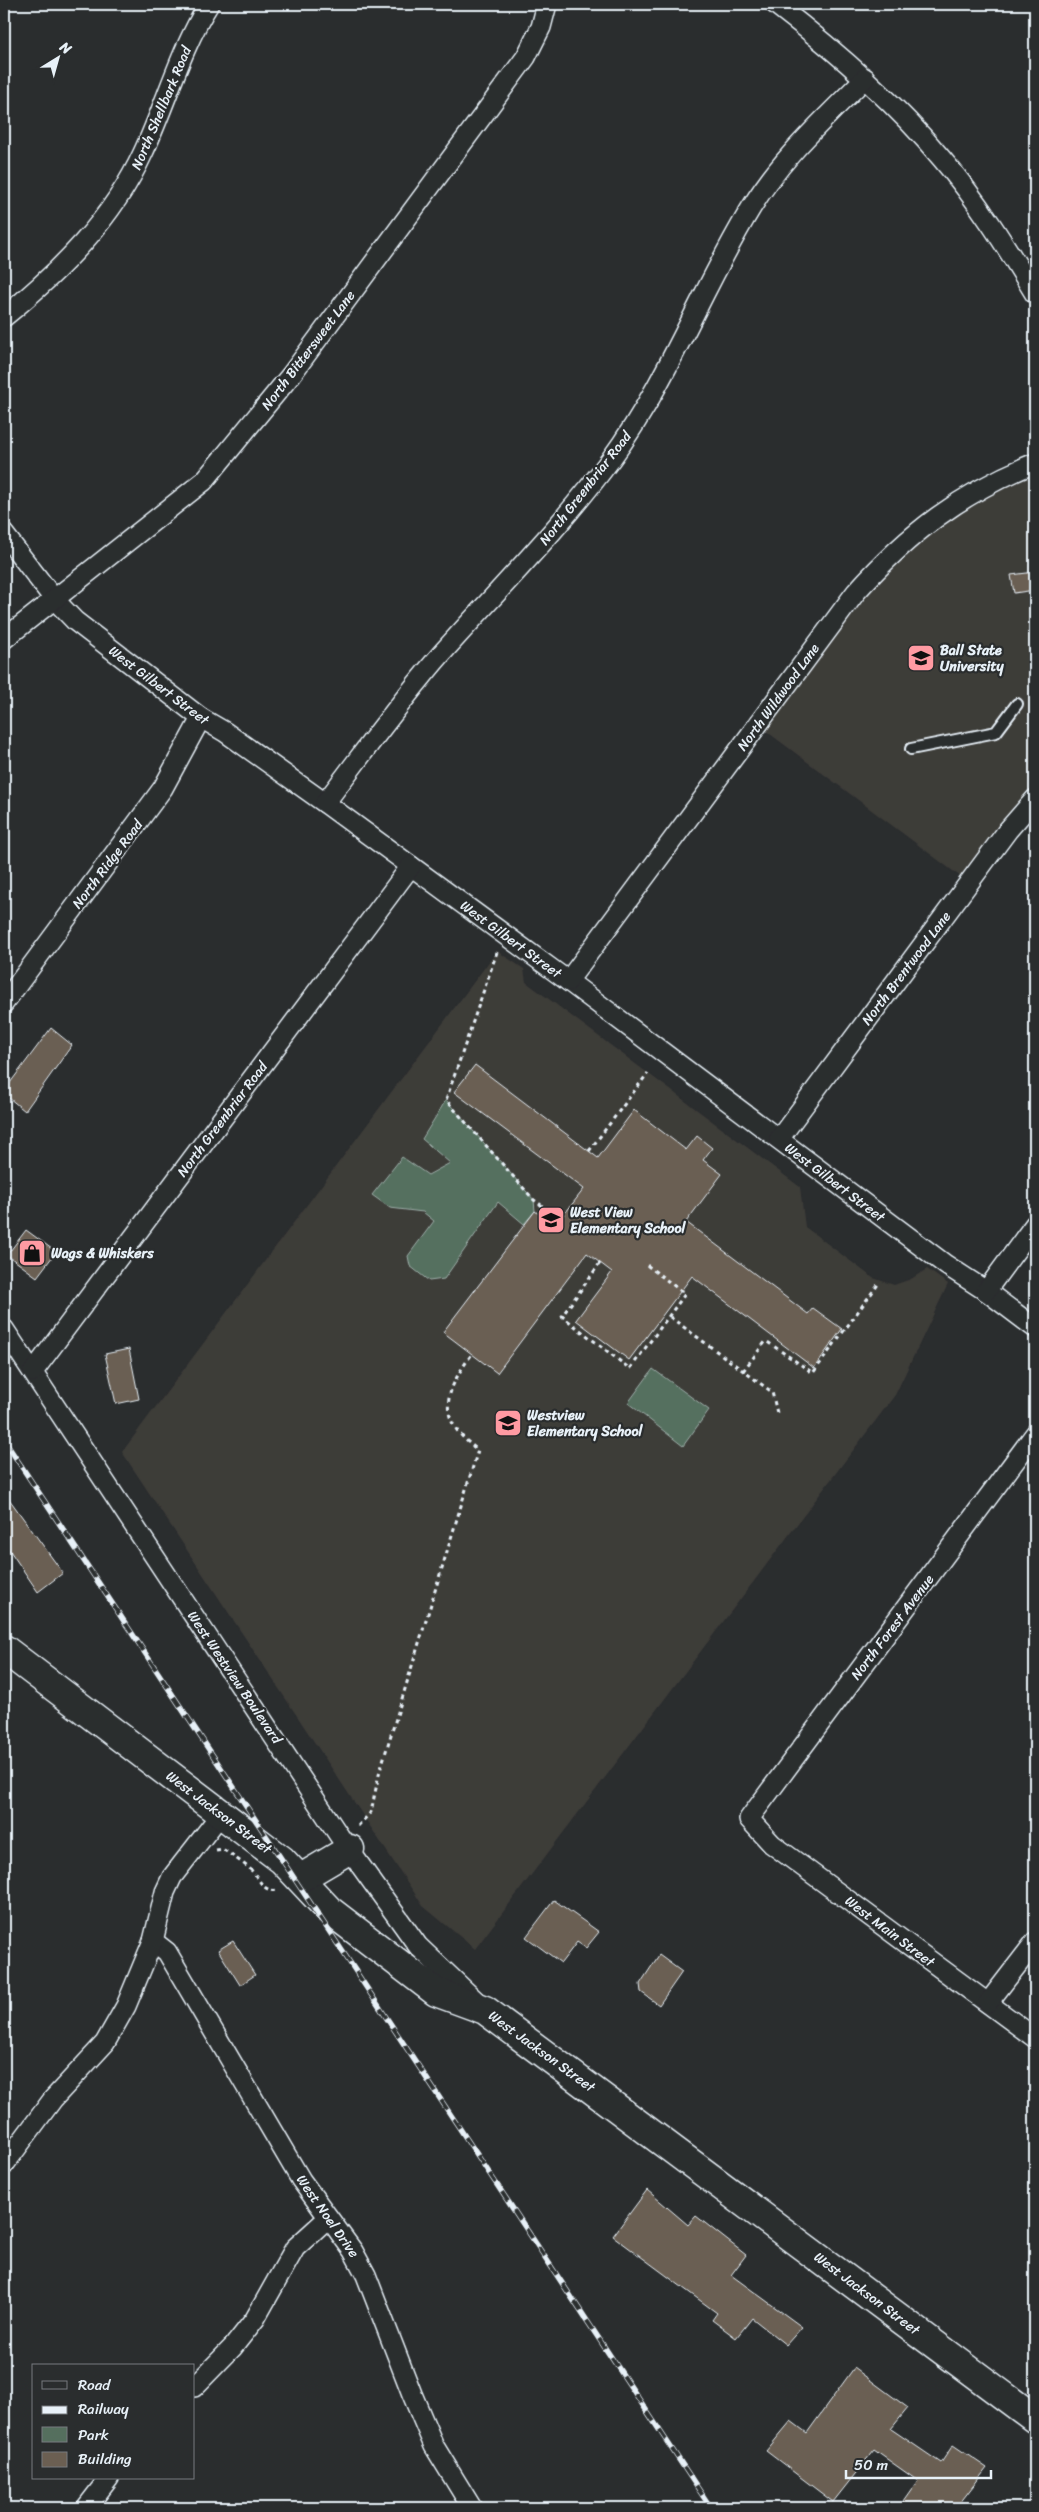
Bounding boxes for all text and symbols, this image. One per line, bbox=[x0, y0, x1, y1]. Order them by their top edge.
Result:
north arrow bbox=[32, 32, 82, 82]
text: N bbox=[53, 35, 77, 61]
street label: North Shellbark Road bbox=[124, 41, 199, 174]
street label: North Bittersweet Lane bbox=[255, 285, 362, 416]
street label: North Greenbriar Road bbox=[533, 424, 639, 551]
street label: North Wildwood Lane bbox=[731, 638, 826, 757]
place label: Ball State University bbox=[940, 638, 1005, 679]
street label: West Gilbert Street bbox=[103, 639, 216, 733]
school or university icon: Ball State University bbox=[906, 643, 936, 673]
street label: North Ridge Road bbox=[65, 813, 150, 914]
street label: West Gilbert Street bbox=[454, 894, 568, 986]
street label: North Brentwood Lane bbox=[855, 906, 958, 1031]
street label: North Greenbriar Road bbox=[170, 1055, 275, 1183]
street label: West Gilbert Street bbox=[779, 1136, 892, 1230]
place label: West View Elementary School bbox=[570, 1200, 687, 1241]
school or university icon: West View Elementary School bbox=[536, 1205, 566, 1235]
shop icon: Wags & Whiskers bbox=[17, 1238, 47, 1268]
place label: Wags & Whiskers bbox=[51, 1241, 154, 1266]
place label: Westview Elementary School bbox=[527, 1403, 644, 1444]
school or university icon: Westview Elementary School bbox=[493, 1408, 523, 1438]
street label: North Forest Avenue bbox=[844, 1569, 941, 1686]
street label: West Westview Boulevard bbox=[180, 1605, 290, 1750]
street label: West Jackson Street bbox=[160, 1764, 278, 1862]
street label: West Main Street bbox=[839, 1889, 941, 1975]
street label: West Jackson Street bbox=[483, 2004, 602, 2100]
street label: West Noel Drive bbox=[289, 2169, 366, 2263]
street label: West Jackson Street bbox=[808, 2245, 926, 2343]
legend bbox=[32, 2364, 195, 2480]
text: Road bbox=[78, 2372, 111, 2398]
text: Railway bbox=[78, 2396, 129, 2422]
text: Park bbox=[78, 2422, 109, 2448]
text: Building bbox=[78, 2446, 132, 2472]
scale bar bbox=[846, 2447, 992, 2479]
text: 50 m bbox=[854, 2452, 889, 2478]

